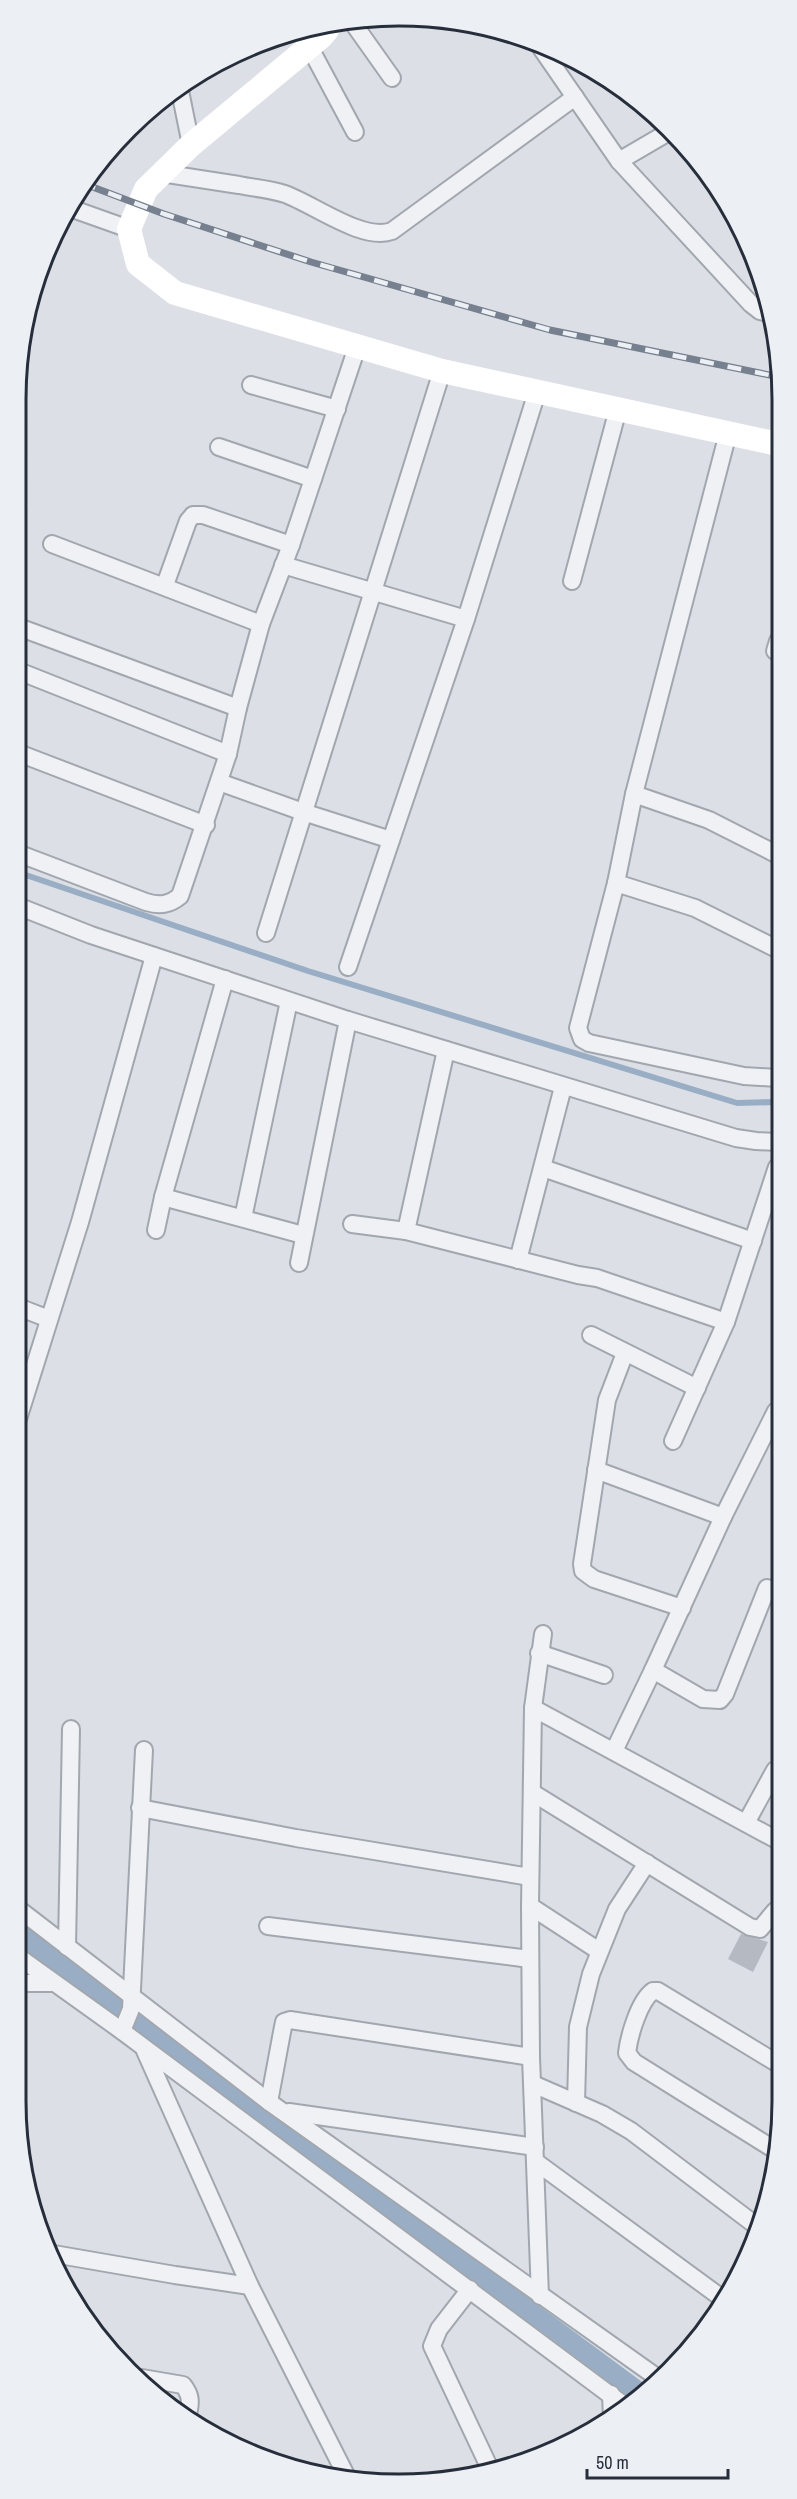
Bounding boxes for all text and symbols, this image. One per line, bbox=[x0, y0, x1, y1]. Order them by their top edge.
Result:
scale bar bbox=[587, 2442, 728, 2480]
text: 50 m bbox=[596, 2450, 629, 2475]

